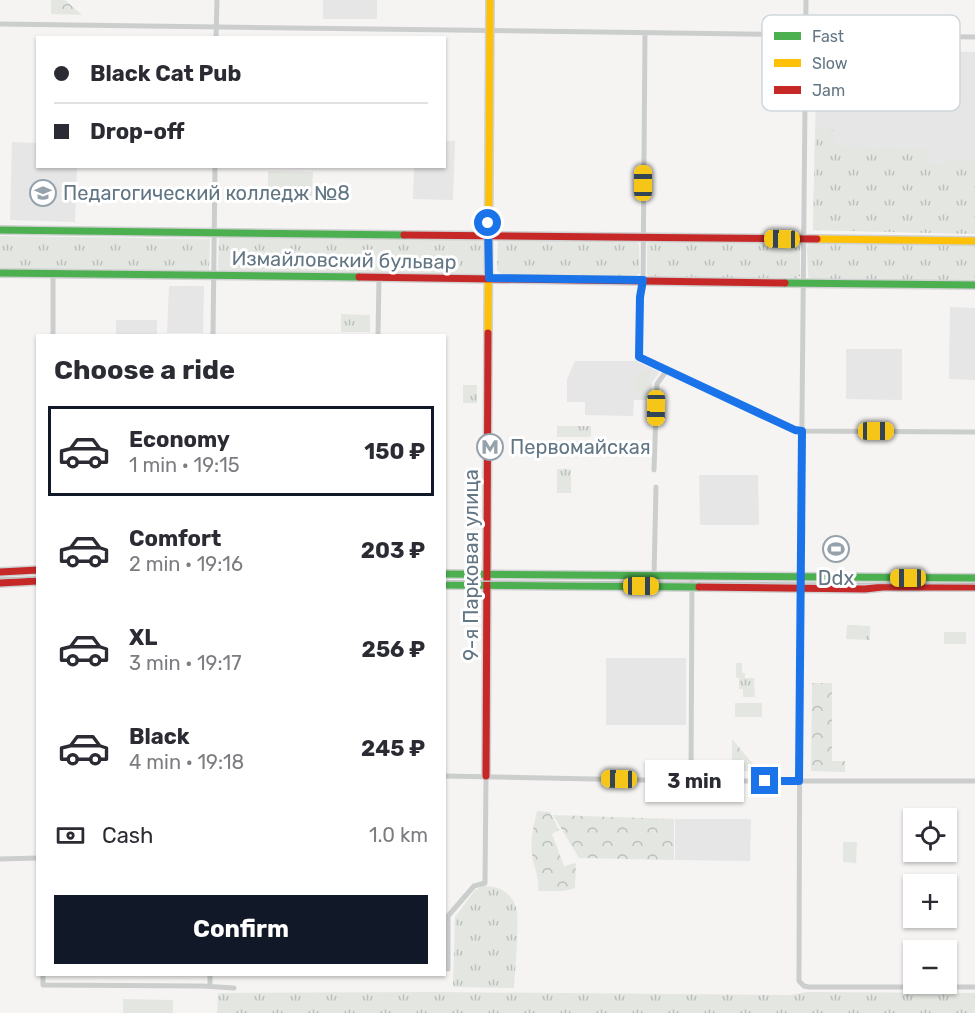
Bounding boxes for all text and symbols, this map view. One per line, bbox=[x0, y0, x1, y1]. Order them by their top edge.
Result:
legend bbox=[762, 15, 960, 111]
text: Fast bbox=[812, 27, 844, 46]
text: Slow bbox=[812, 54, 848, 73]
text: Black Cat Pub bbox=[90, 60, 241, 87]
text: Jam bbox=[812, 81, 845, 100]
text: Drop-off bbox=[90, 118, 185, 145]
car bbox=[634, 165, 652, 201]
school or university icon: Педагогический колледж №8 bbox=[28, 178, 58, 208]
place label: Педагогический колледж №8 bbox=[63, 181, 350, 205]
route start bbox=[474, 209, 501, 236]
car bbox=[764, 230, 800, 248]
street label: Измайловский бульвар bbox=[231, 246, 457, 274]
text: Choose a ride bbox=[54, 354, 235, 386]
car bbox=[647, 390, 665, 426]
car bbox=[858, 422, 894, 440]
icon: car bbox=[57, 424, 111, 478]
text: Economy bbox=[129, 426, 230, 453]
metro station icon: Первомайская bbox=[475, 432, 505, 462]
place label: Первомайская bbox=[510, 435, 651, 459]
text: 150 ₽ bbox=[364, 438, 425, 465]
text: 1 min · 19:15 bbox=[129, 453, 240, 477]
street label: 9-я Парковая улица bbox=[459, 469, 483, 661]
icon: car bbox=[57, 523, 111, 577]
text: Comfort bbox=[129, 525, 221, 552]
sports icon: Ddx bbox=[821, 534, 851, 564]
text: 203 ₽ bbox=[361, 537, 425, 564]
text: 2 min · 19:16 bbox=[129, 552, 243, 576]
place label: Ddx bbox=[818, 566, 854, 590]
car bbox=[890, 569, 926, 587]
car bbox=[623, 577, 659, 595]
icon: car bbox=[57, 622, 111, 676]
text: XL bbox=[129, 624, 157, 651]
text: 256 ₽ bbox=[362, 636, 425, 663]
text: 3 min · 19:17 bbox=[129, 651, 241, 675]
icon: car bbox=[57, 721, 111, 775]
text: Black bbox=[129, 723, 190, 750]
text: 245 ₽ bbox=[361, 735, 425, 762]
text: 4 min · 19:18 bbox=[129, 750, 244, 774]
callout: 3 min bbox=[645, 760, 744, 802]
route end bbox=[751, 767, 778, 794]
text: 3 min bbox=[667, 769, 722, 793]
car bbox=[601, 770, 637, 788]
map controls bbox=[903, 808, 957, 994]
button: locate bbox=[903, 808, 957, 862]
icon: cash bbox=[54, 819, 87, 852]
text: Cash bbox=[102, 822, 153, 849]
text: 1.0 km bbox=[369, 823, 428, 847]
button: + bbox=[903, 874, 957, 928]
button: Confirm bbox=[54, 895, 428, 964]
button: − bbox=[903, 940, 957, 994]

